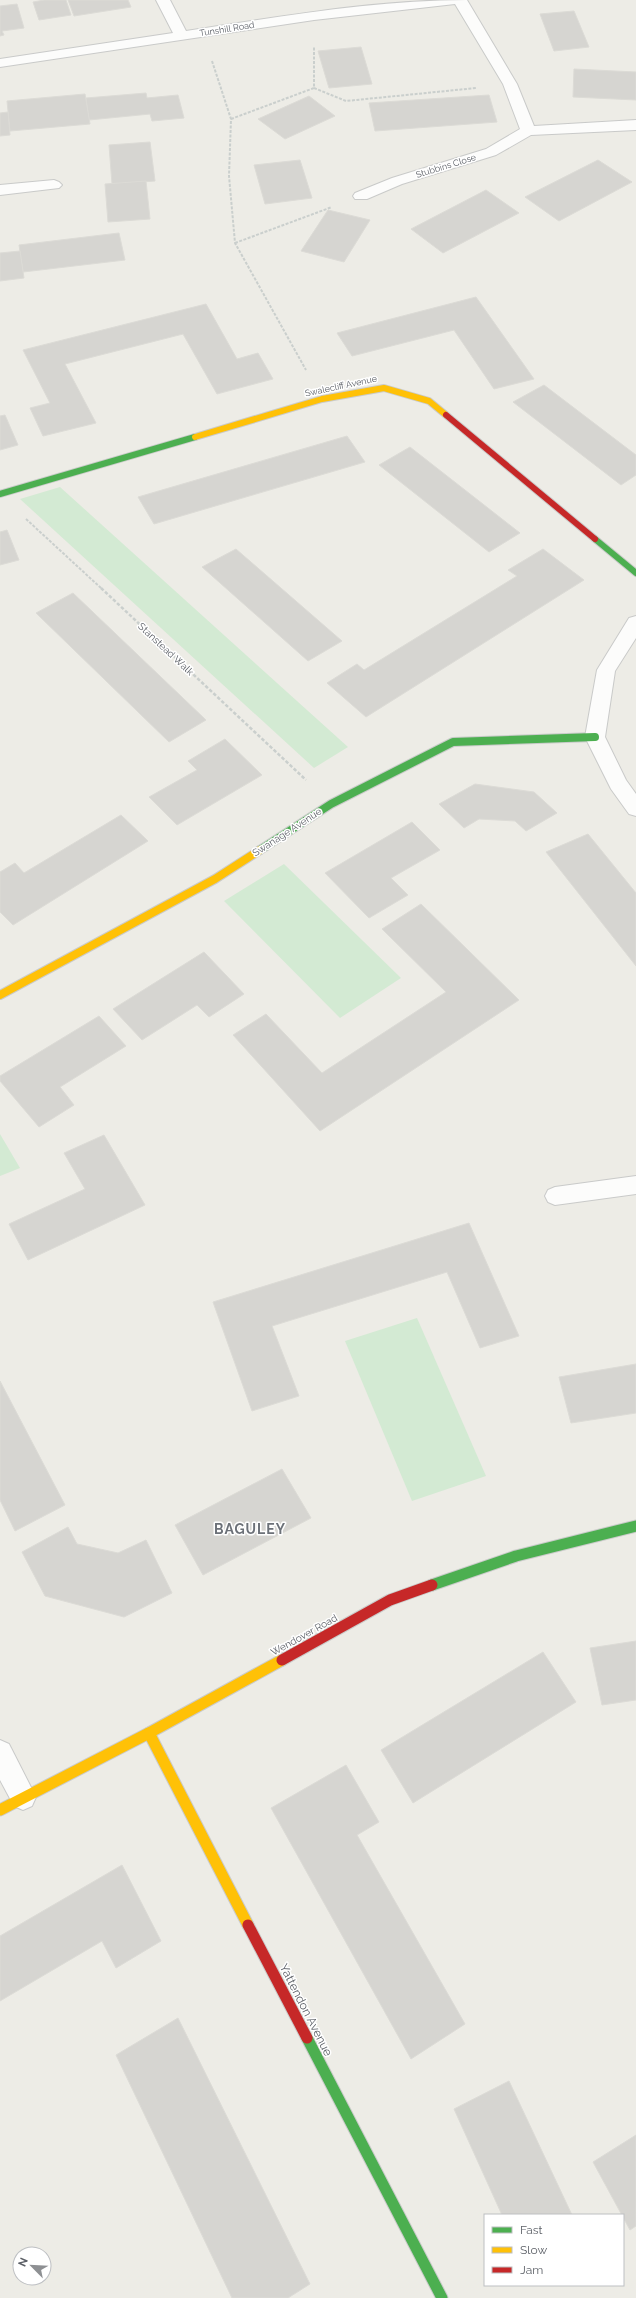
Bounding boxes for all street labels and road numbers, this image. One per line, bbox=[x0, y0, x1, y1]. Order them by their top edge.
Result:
street label: Tunshill Road bbox=[199, 20, 256, 38]
street label: Stubbins Close bbox=[415, 152, 478, 180]
street label: Swalecliff Avenue bbox=[304, 373, 379, 398]
street label: Stanstead Walk bbox=[136, 620, 197, 678]
street label: Swanage Avenue bbox=[250, 806, 324, 858]
street label: Wendover Road bbox=[269, 1612, 339, 1658]
street label: Yattendon Avenue bbox=[277, 1962, 335, 2058]

